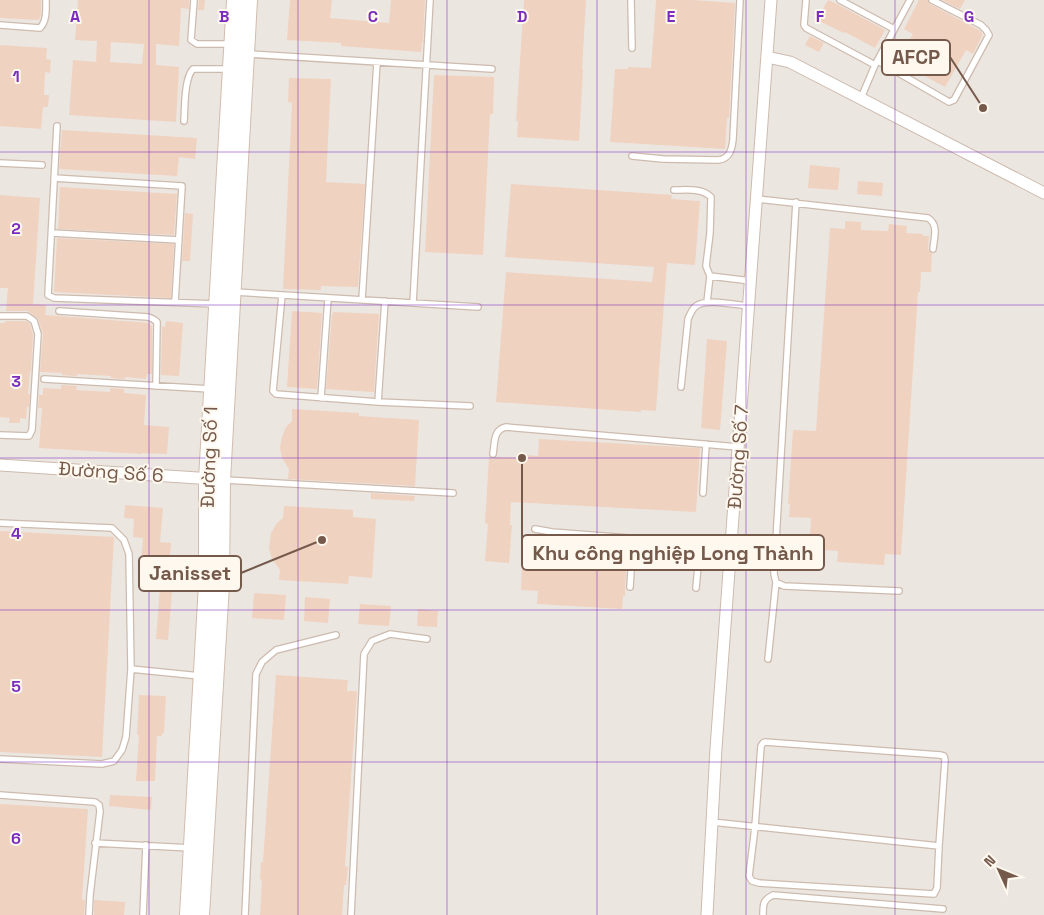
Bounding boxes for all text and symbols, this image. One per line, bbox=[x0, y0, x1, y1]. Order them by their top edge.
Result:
text: A bbox=[70, 6, 80, 27]
text: B bbox=[219, 6, 229, 27]
text: C bbox=[368, 6, 378, 27]
text: D bbox=[517, 6, 527, 27]
text: E bbox=[667, 6, 676, 27]
text: F bbox=[816, 6, 825, 27]
text: G bbox=[964, 6, 974, 27]
callout: AFCP bbox=[882, 40, 950, 75]
text: AFCP bbox=[892, 44, 940, 70]
text: 1 bbox=[12, 66, 20, 87]
text: 2 bbox=[11, 218, 21, 239]
text: 3 bbox=[11, 371, 21, 392]
street label: Đường Số 7 bbox=[722, 404, 754, 510]
street label: Đường Số 1 bbox=[195, 406, 223, 508]
street label: Đường Số 6 bbox=[58, 456, 164, 488]
text: 4 bbox=[11, 523, 21, 544]
callout: Khu công nghiệp Long Thành bbox=[522, 535, 824, 570]
text: Khu công nghiệp Long Thành bbox=[532, 540, 814, 566]
callout: Janisset bbox=[139, 556, 241, 591]
text: Janisset bbox=[149, 560, 231, 586]
text: 5 bbox=[11, 676, 21, 697]
text: 6 bbox=[11, 828, 21, 849]
north arrow bbox=[974, 845, 1024, 895]
text: N bbox=[980, 851, 999, 871]

